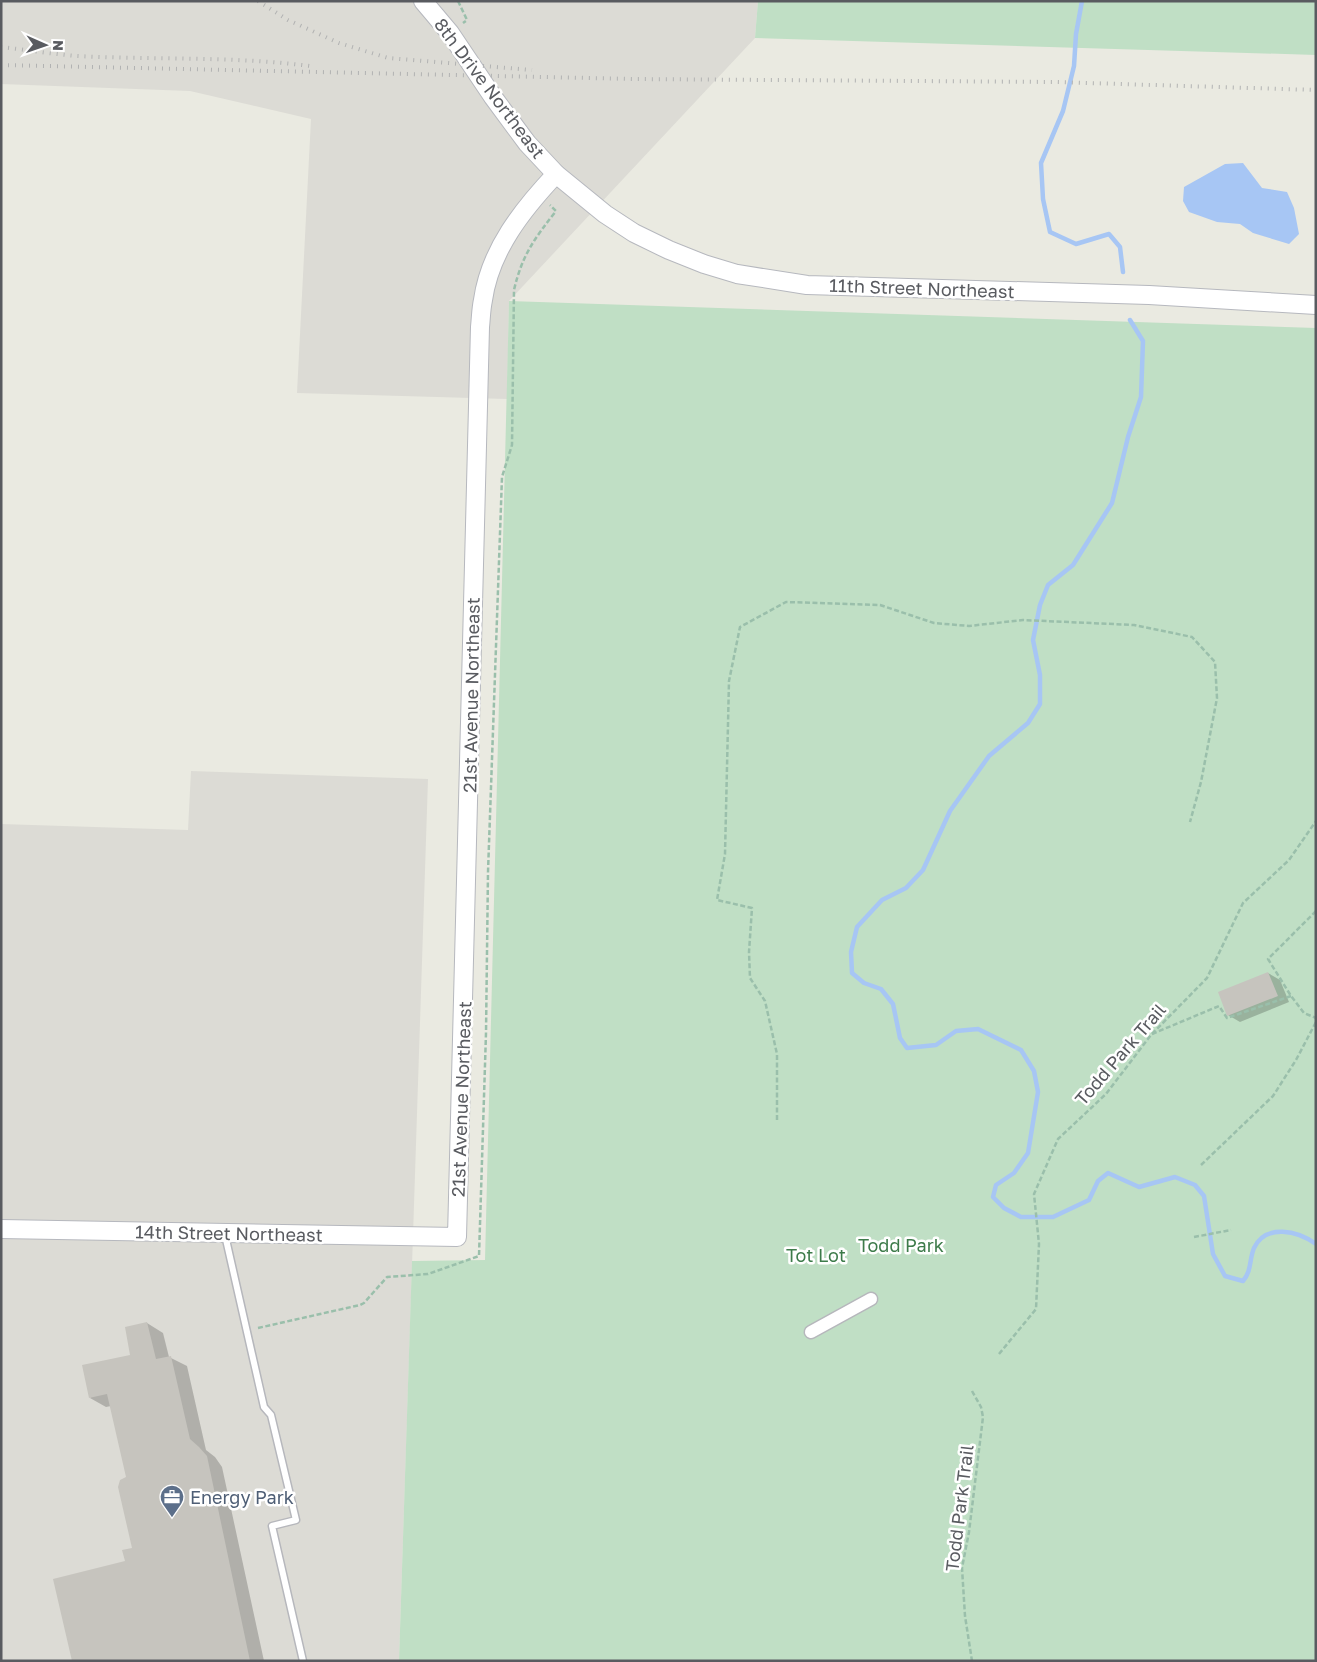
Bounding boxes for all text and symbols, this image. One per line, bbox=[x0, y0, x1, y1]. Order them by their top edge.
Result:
street label: 8th Drive Northeast bbox=[430, 13, 550, 163]
north arrow bbox=[20, 20, 70, 70]
text: N bbox=[50, 40, 67, 51]
street label: 11th Street Northeast bbox=[829, 274, 1015, 302]
street label: 21st Avenue Northeast bbox=[458, 597, 484, 793]
street label: Todd Park Trail bbox=[1070, 998, 1170, 1109]
street label: 21st Avenue Northeast bbox=[447, 1001, 475, 1197]
street label: 14th Street Northeast bbox=[135, 1220, 323, 1246]
park label: Todd Park bbox=[858, 1234, 944, 1256]
park label: Tot Lot bbox=[786, 1244, 846, 1266]
street label: Todd Park Trail bbox=[940, 1443, 978, 1573]
office icon: Energy Park bbox=[159, 1484, 185, 1518]
place label: Energy Park bbox=[190, 1486, 294, 1508]

